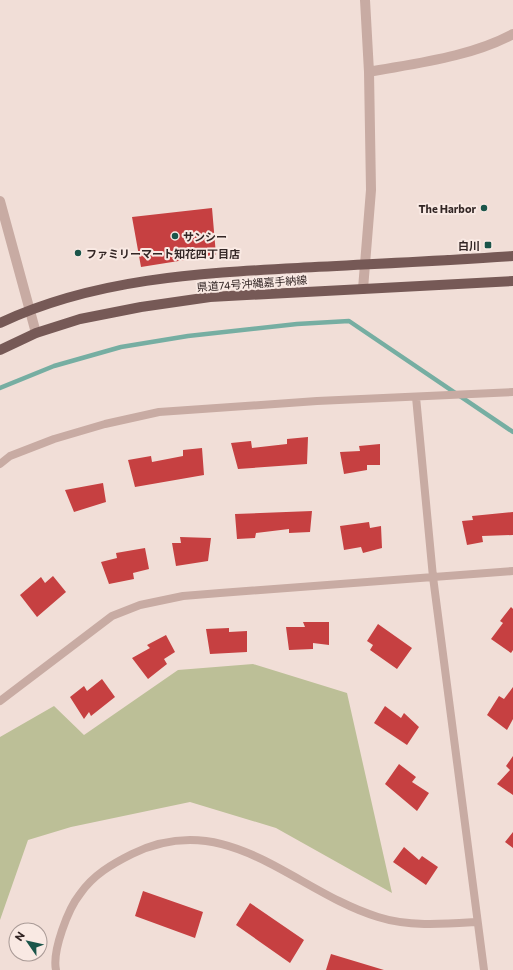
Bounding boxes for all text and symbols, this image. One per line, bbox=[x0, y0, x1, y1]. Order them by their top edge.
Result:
place label: The Harbor bbox=[418, 202, 476, 215]
marker: The Harbor bbox=[479, 203, 489, 213]
place label: サンシー bbox=[183, 230, 227, 243]
marker: サンシー bbox=[170, 231, 180, 241]
place label: 白川 bbox=[458, 239, 480, 252]
marker: 白川 bbox=[483, 240, 493, 250]
place label: ファミリーマート知花四丁目店 bbox=[86, 247, 240, 260]
marker: ファミリーマート知花四丁目店 bbox=[73, 248, 83, 258]
street label: 県道74号沖縄嘉手納線 bbox=[196, 273, 308, 293]
north arrow bbox=[8, 922, 48, 962]
text: N bbox=[12, 929, 27, 943]

